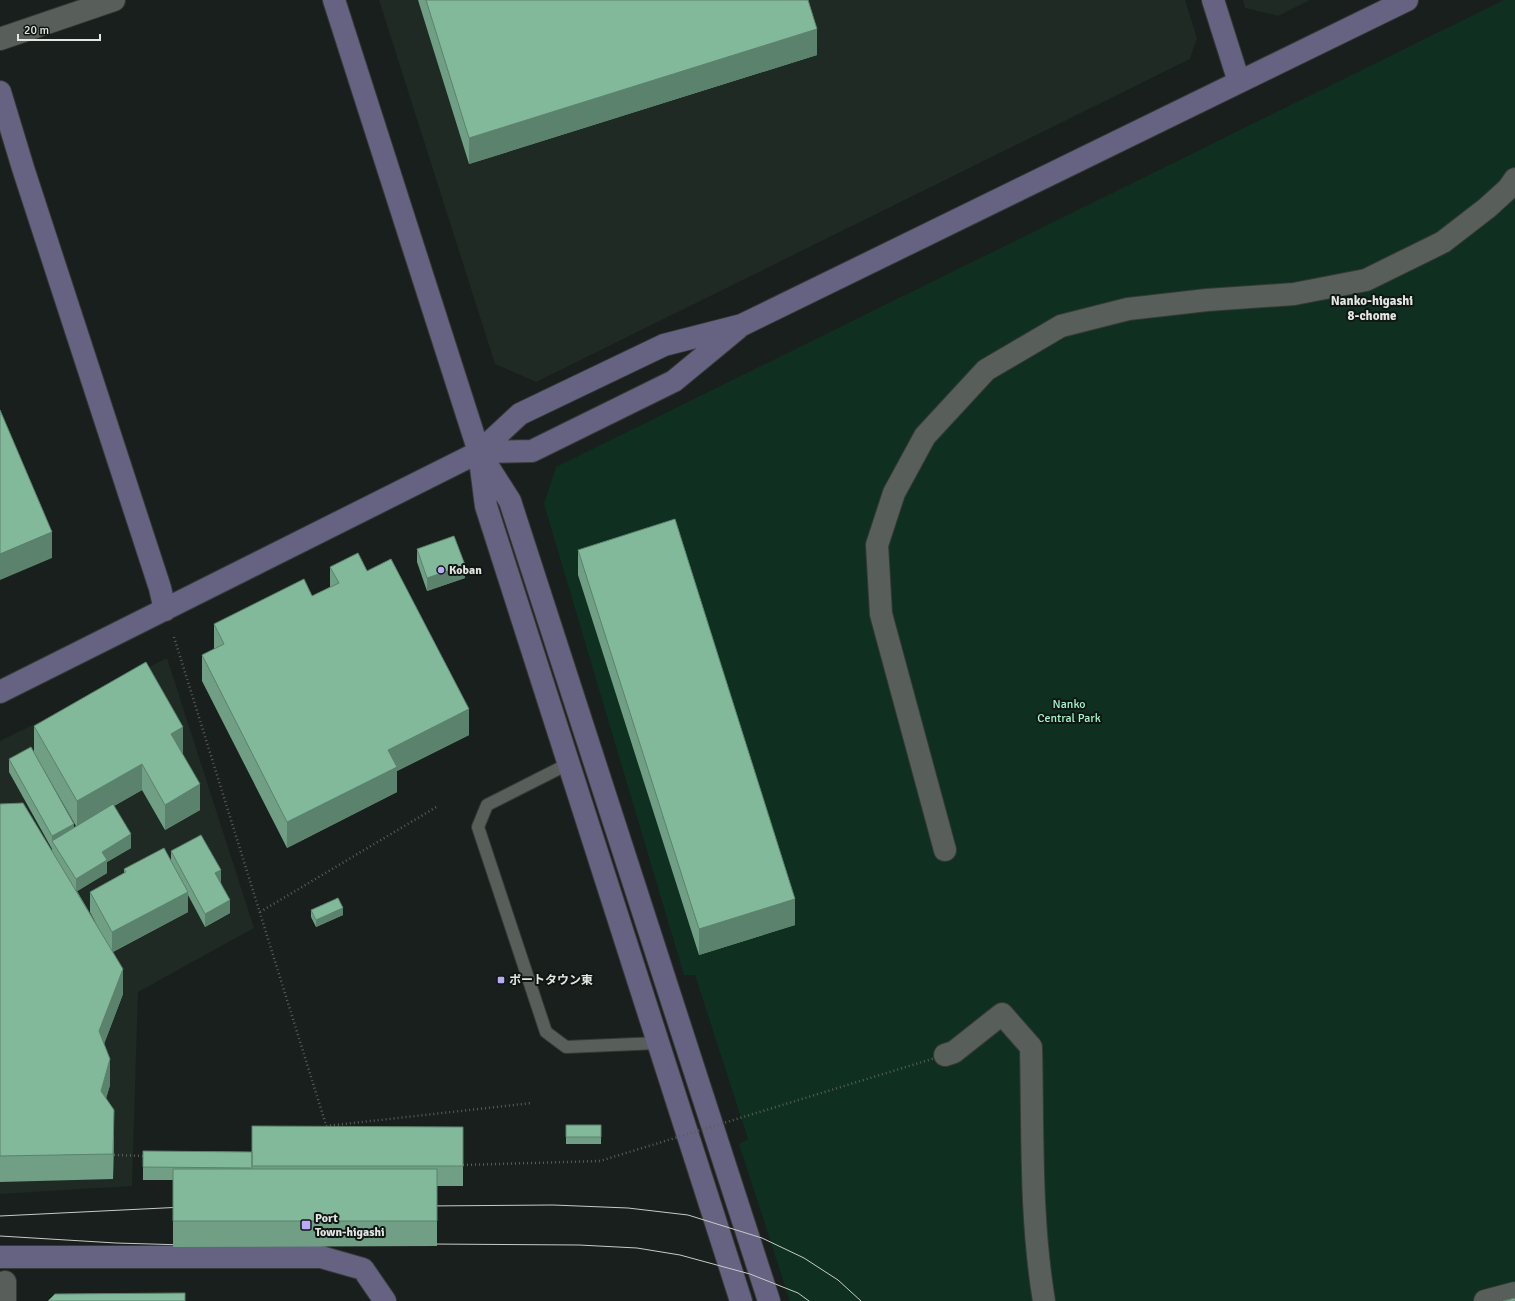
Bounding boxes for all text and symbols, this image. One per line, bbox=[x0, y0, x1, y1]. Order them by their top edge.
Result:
scale bar bbox=[18, 16, 100, 42]
text: 20 m bbox=[24, 23, 49, 38]
district label: Nanko-higashi 8-chome bbox=[1331, 293, 1413, 324]
place label: Koban bbox=[449, 563, 482, 578]
marker: Koban bbox=[436, 565, 446, 575]
park label: Nanko Central Park bbox=[1037, 697, 1101, 726]
place label: ポートタウン東 bbox=[509, 973, 593, 988]
marker: ポートタウン東 bbox=[496, 975, 506, 985]
place label: Port Town-higashi bbox=[315, 1211, 385, 1240]
marker: Port Town-higashi bbox=[300, 1219, 312, 1231]

